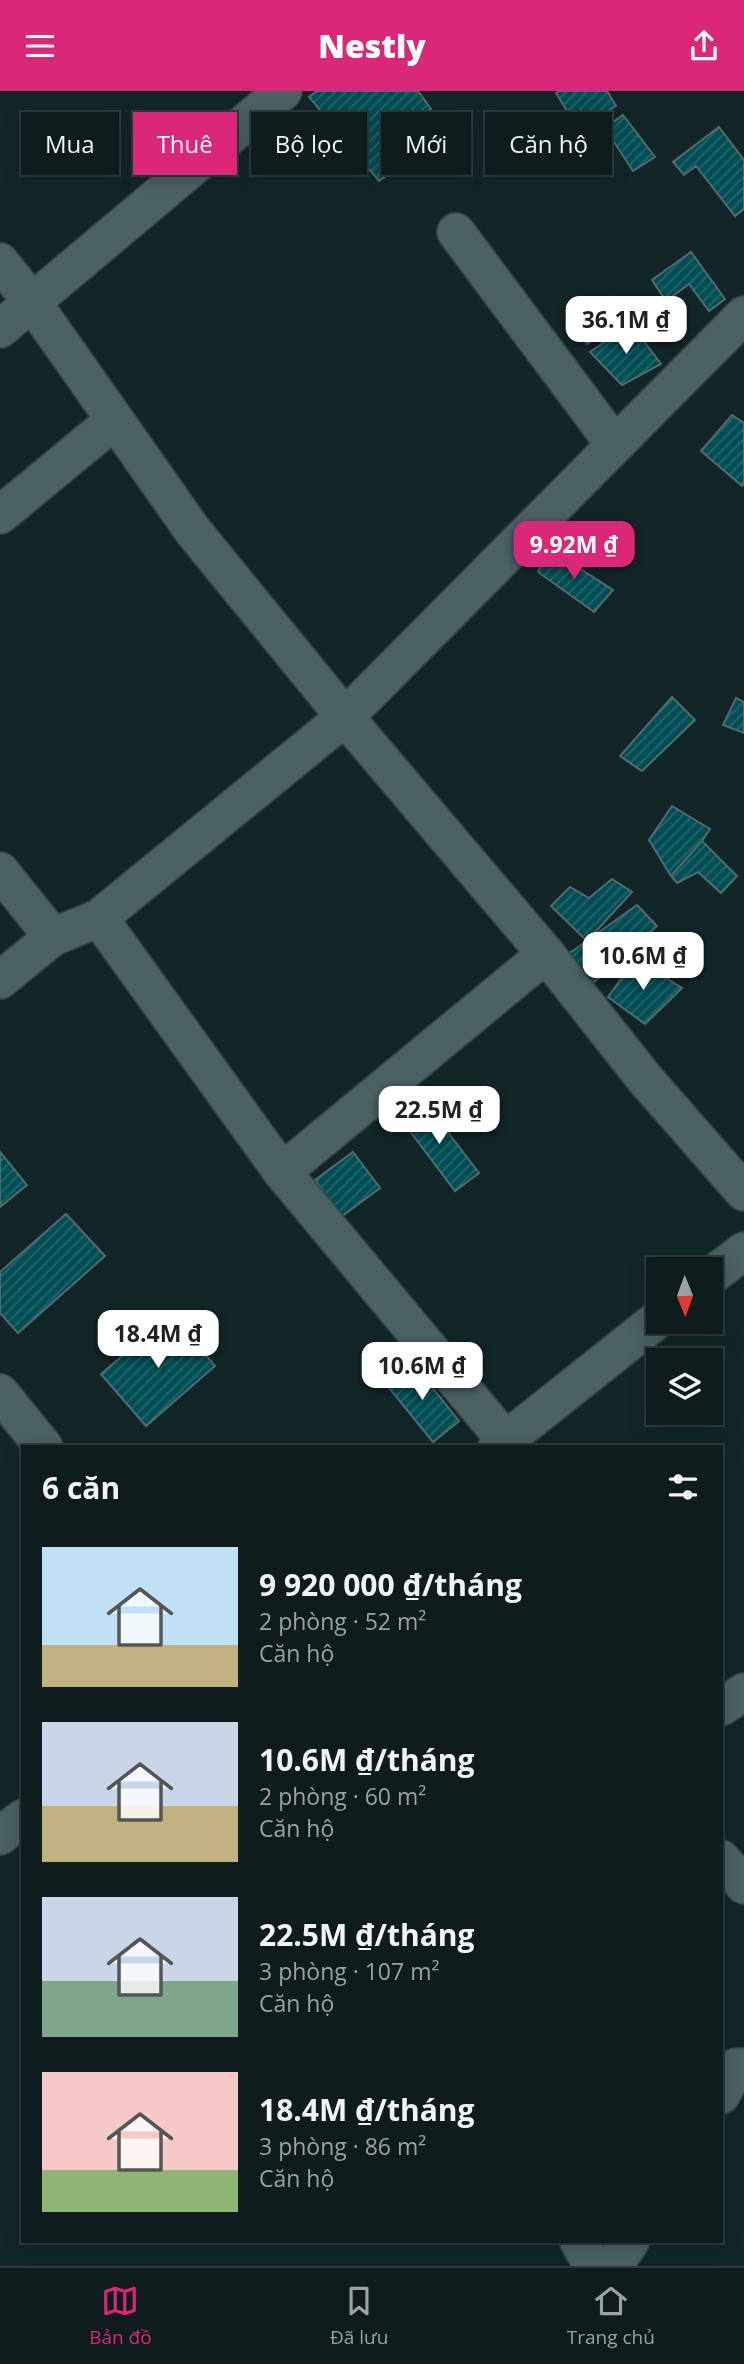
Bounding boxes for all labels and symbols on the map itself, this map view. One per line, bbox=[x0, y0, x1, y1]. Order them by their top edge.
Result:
pin: 36.1M ₫ bbox=[561, 296, 691, 356]
pin: 9.92M ₫ bbox=[509, 521, 639, 581]
pin: 10.6M ₫ bbox=[578, 933, 708, 992]
pin: 22.5M ₫ bbox=[374, 1087, 504, 1146]
north arrow bbox=[646, 1257, 723, 1333]
pin: 18.4M ₫ bbox=[93, 1311, 223, 1370]
pin: 10.6M ₫ bbox=[357, 1343, 487, 1402]

